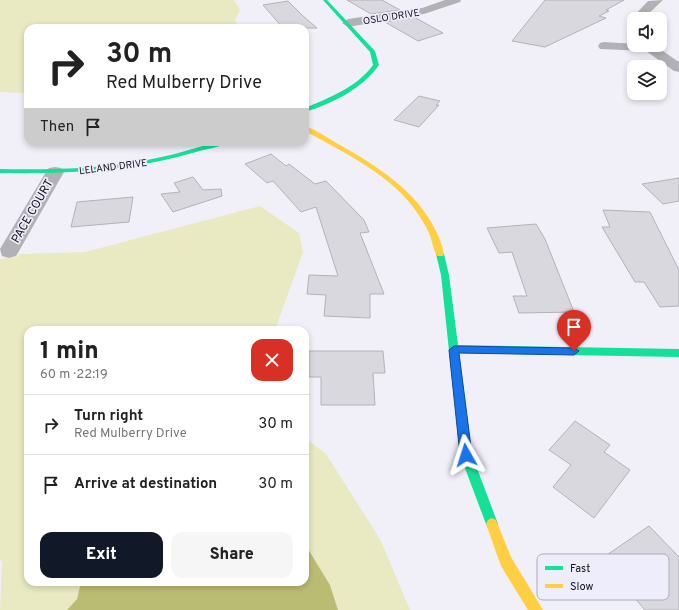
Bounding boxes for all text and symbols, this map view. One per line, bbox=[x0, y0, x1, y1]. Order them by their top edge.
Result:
street label: OSLO DRIVE bbox=[362, 7, 420, 28]
map controls bbox=[627, 12, 667, 100]
button: sound bbox=[627, 12, 667, 52]
text: 30 m bbox=[106, 37, 172, 73]
icon: right bbox=[40, 40, 92, 92]
button: layers bbox=[627, 60, 667, 100]
text: Red Mulberry Drive bbox=[106, 72, 262, 95]
icon: arrive bbox=[82, 116, 104, 138]
text: Then bbox=[40, 118, 74, 137]
street label: LELAND DRIVE bbox=[78, 157, 148, 178]
street label: PACE COURT bbox=[8, 177, 58, 246]
pin bbox=[557, 310, 591, 351]
icon: arrive bbox=[563, 316, 585, 338]
text: 1 min bbox=[40, 337, 99, 367]
button: close bbox=[251, 339, 293, 381]
text: 60 m · 22:19 bbox=[40, 367, 108, 383]
text: Turn right bbox=[74, 407, 143, 426]
icon: right bbox=[40, 414, 62, 436]
text: 30 m bbox=[258, 415, 293, 434]
text: Red Mulberry Drive bbox=[74, 426, 187, 442]
position arrow bbox=[445, 434, 487, 476]
icon: arrive bbox=[40, 474, 62, 496]
text: Arrive at destination bbox=[74, 475, 217, 494]
text: 30 m bbox=[258, 475, 293, 494]
button: Exit bbox=[40, 532, 163, 578]
button: Share bbox=[171, 532, 293, 578]
legend bbox=[537, 554, 669, 600]
text: Fast bbox=[570, 562, 590, 576]
text: Slow bbox=[570, 580, 593, 594]

